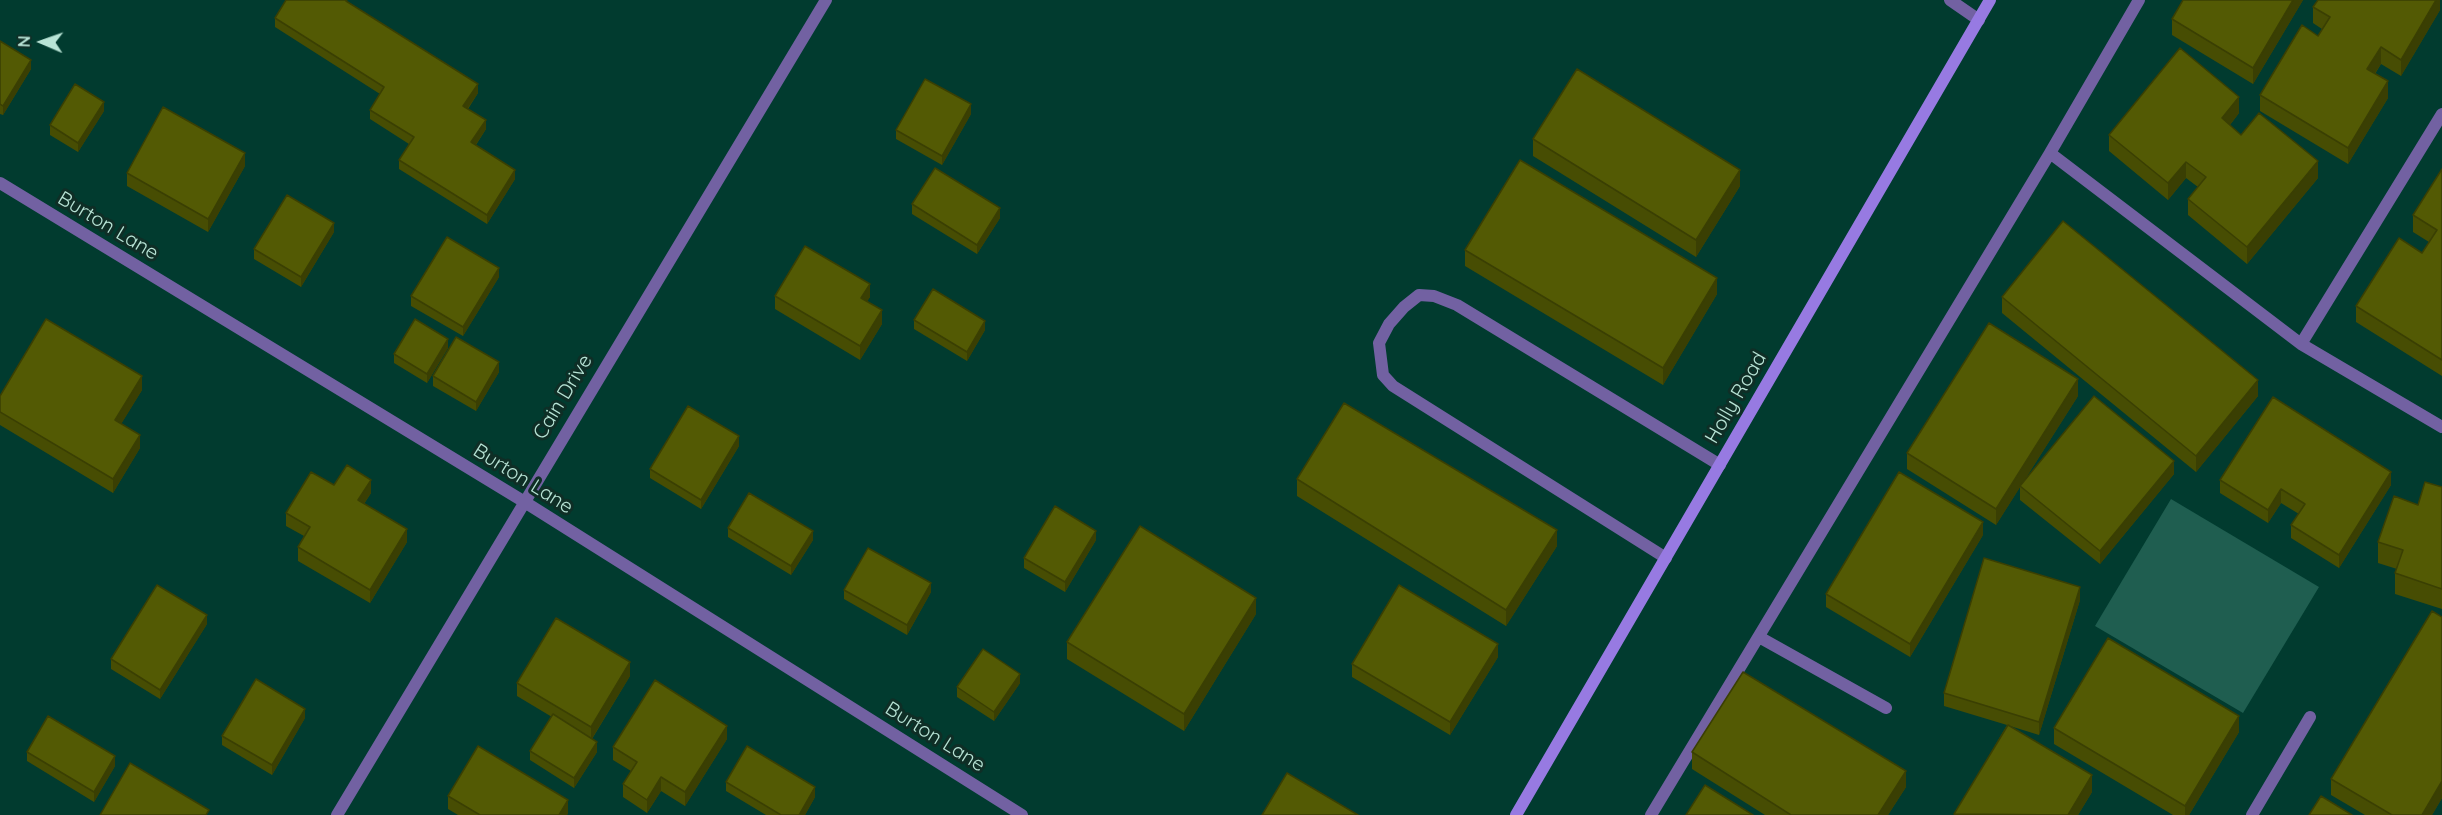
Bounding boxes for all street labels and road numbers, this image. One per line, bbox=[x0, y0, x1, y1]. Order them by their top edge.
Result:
street label: Burton Lane bbox=[53, 186, 163, 266]
street label: Holly Road bbox=[1700, 348, 1772, 448]
street label: Cain Drive bbox=[528, 350, 598, 444]
street label: Burton Lane bbox=[469, 439, 577, 519]
street label: Burton Lane bbox=[881, 697, 989, 777]

